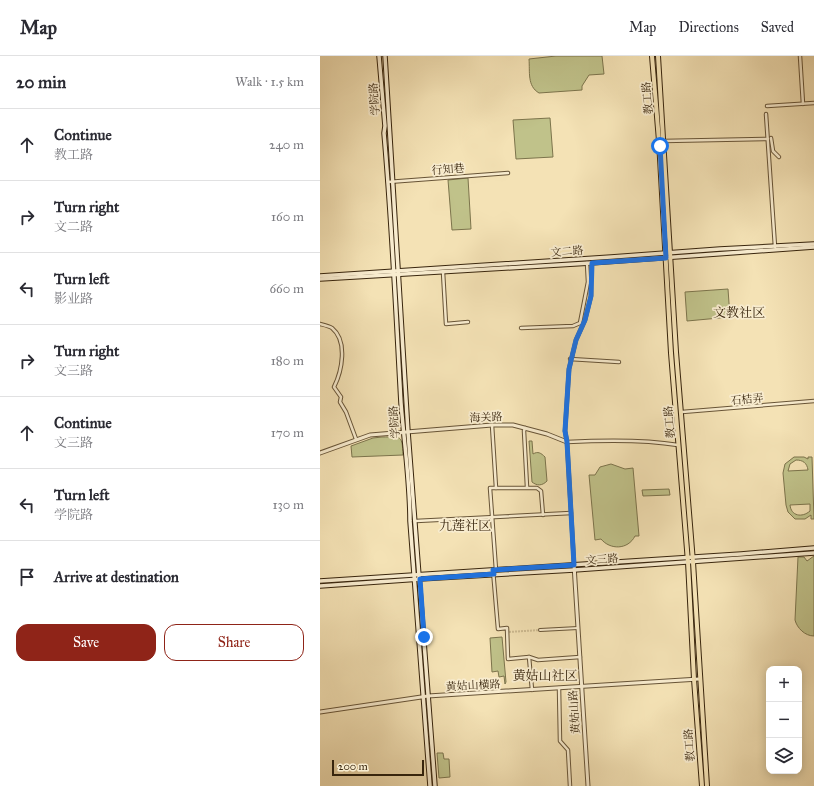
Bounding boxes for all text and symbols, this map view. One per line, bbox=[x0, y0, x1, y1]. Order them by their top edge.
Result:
text: Map bbox=[20, 16, 57, 39]
text: Map bbox=[629, 19, 656, 36]
text: Directions bbox=[678, 19, 739, 36]
text: Saved bbox=[761, 19, 794, 36]
text: 20 min bbox=[16, 72, 66, 93]
text: Walk · 1.5 km bbox=[235, 74, 304, 90]
street label: 教工路 bbox=[640, 81, 655, 115]
street label: 学院路 bbox=[367, 82, 382, 116]
text: Continue bbox=[54, 126, 112, 144]
icon: ahead bbox=[16, 134, 38, 156]
text: 240 m bbox=[269, 137, 304, 153]
route start bbox=[651, 137, 669, 155]
text: 教工路 bbox=[54, 147, 93, 163]
street label: 行知巷 bbox=[431, 162, 465, 177]
text: Turn right bbox=[54, 198, 119, 216]
icon: right bbox=[16, 206, 38, 228]
text: 160 m bbox=[271, 209, 304, 225]
text: 文二路 bbox=[54, 219, 93, 235]
street label: 文二路 bbox=[550, 244, 584, 259]
text: Turn left bbox=[54, 270, 110, 288]
icon: left bbox=[16, 278, 38, 300]
text: 660 m bbox=[269, 281, 304, 297]
text: 影业路 bbox=[54, 291, 93, 307]
district label: 文教社区 bbox=[713, 305, 765, 321]
text: Turn right bbox=[54, 342, 119, 360]
icon: right bbox=[16, 350, 38, 372]
text: 180 m bbox=[271, 353, 304, 369]
text: 文三路 bbox=[54, 363, 93, 379]
street label: 石桔弄 bbox=[730, 392, 764, 407]
street label: 学院路 bbox=[387, 405, 402, 439]
street label: 教工路 bbox=[662, 405, 677, 439]
street label: 海关路 bbox=[469, 410, 503, 425]
text: Continue bbox=[54, 414, 112, 432]
icon: ahead bbox=[16, 422, 38, 444]
text: 170 m bbox=[271, 425, 304, 441]
text: 文三路 bbox=[54, 435, 93, 451]
text: Turn left bbox=[54, 486, 110, 504]
icon: left bbox=[16, 494, 38, 516]
text: 130 m bbox=[272, 497, 304, 513]
text: 学院路 bbox=[54, 507, 93, 523]
district label: 九莲社区 bbox=[439, 518, 491, 534]
street label: 文三路 bbox=[585, 552, 619, 567]
icon: arrive bbox=[16, 566, 38, 588]
text: Arrive at destination bbox=[54, 568, 179, 586]
button: Save bbox=[16, 624, 156, 661]
button: Share bbox=[164, 624, 304, 661]
route end bbox=[415, 628, 433, 646]
map controls bbox=[766, 666, 802, 774]
button: + bbox=[766, 666, 802, 702]
district label: 黄姑山社区 bbox=[512, 668, 578, 684]
street label: 黄姑山横路 bbox=[445, 678, 501, 693]
street label: 黄姑山路 bbox=[566, 690, 583, 734]
button: − bbox=[766, 702, 802, 738]
street label: 教工路 bbox=[682, 728, 697, 762]
button: layers bbox=[766, 738, 802, 774]
scale bar bbox=[332, 758, 424, 777]
text: 200 m bbox=[338, 760, 368, 773]

